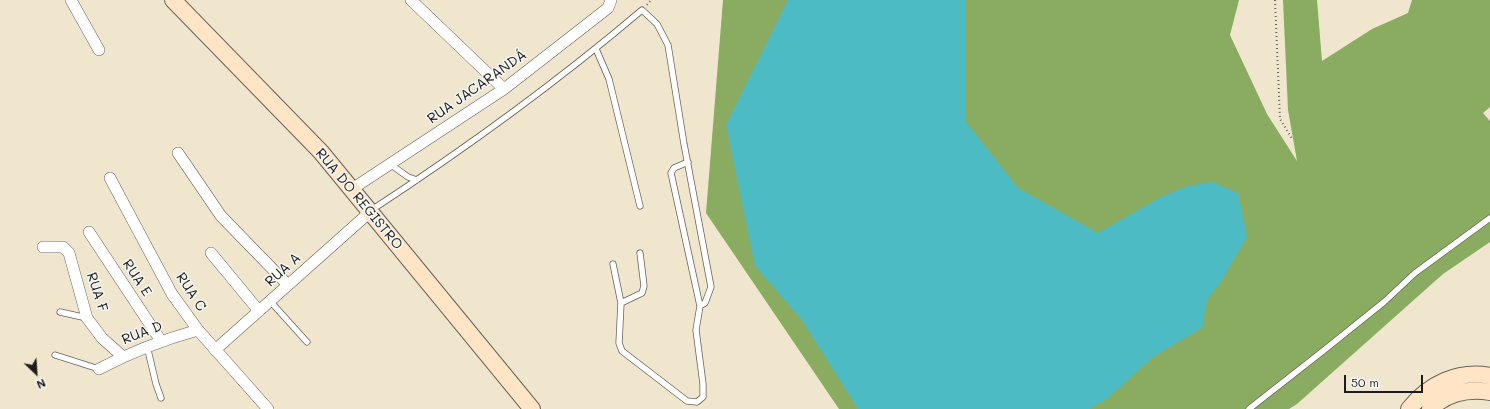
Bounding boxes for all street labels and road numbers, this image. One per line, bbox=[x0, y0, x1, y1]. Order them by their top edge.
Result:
street label: RUA JACARANDÁ bbox=[424, 47, 530, 127]
street label: RUA DO REGISTRO bbox=[312, 145, 406, 253]
street label: RUA A bbox=[262, 250, 304, 290]
street label: RUA E bbox=[119, 256, 155, 300]
street label: RUA F bbox=[83, 270, 111, 314]
street label: RUA C bbox=[172, 270, 210, 314]
street label: RUA D bbox=[119, 318, 165, 348]

